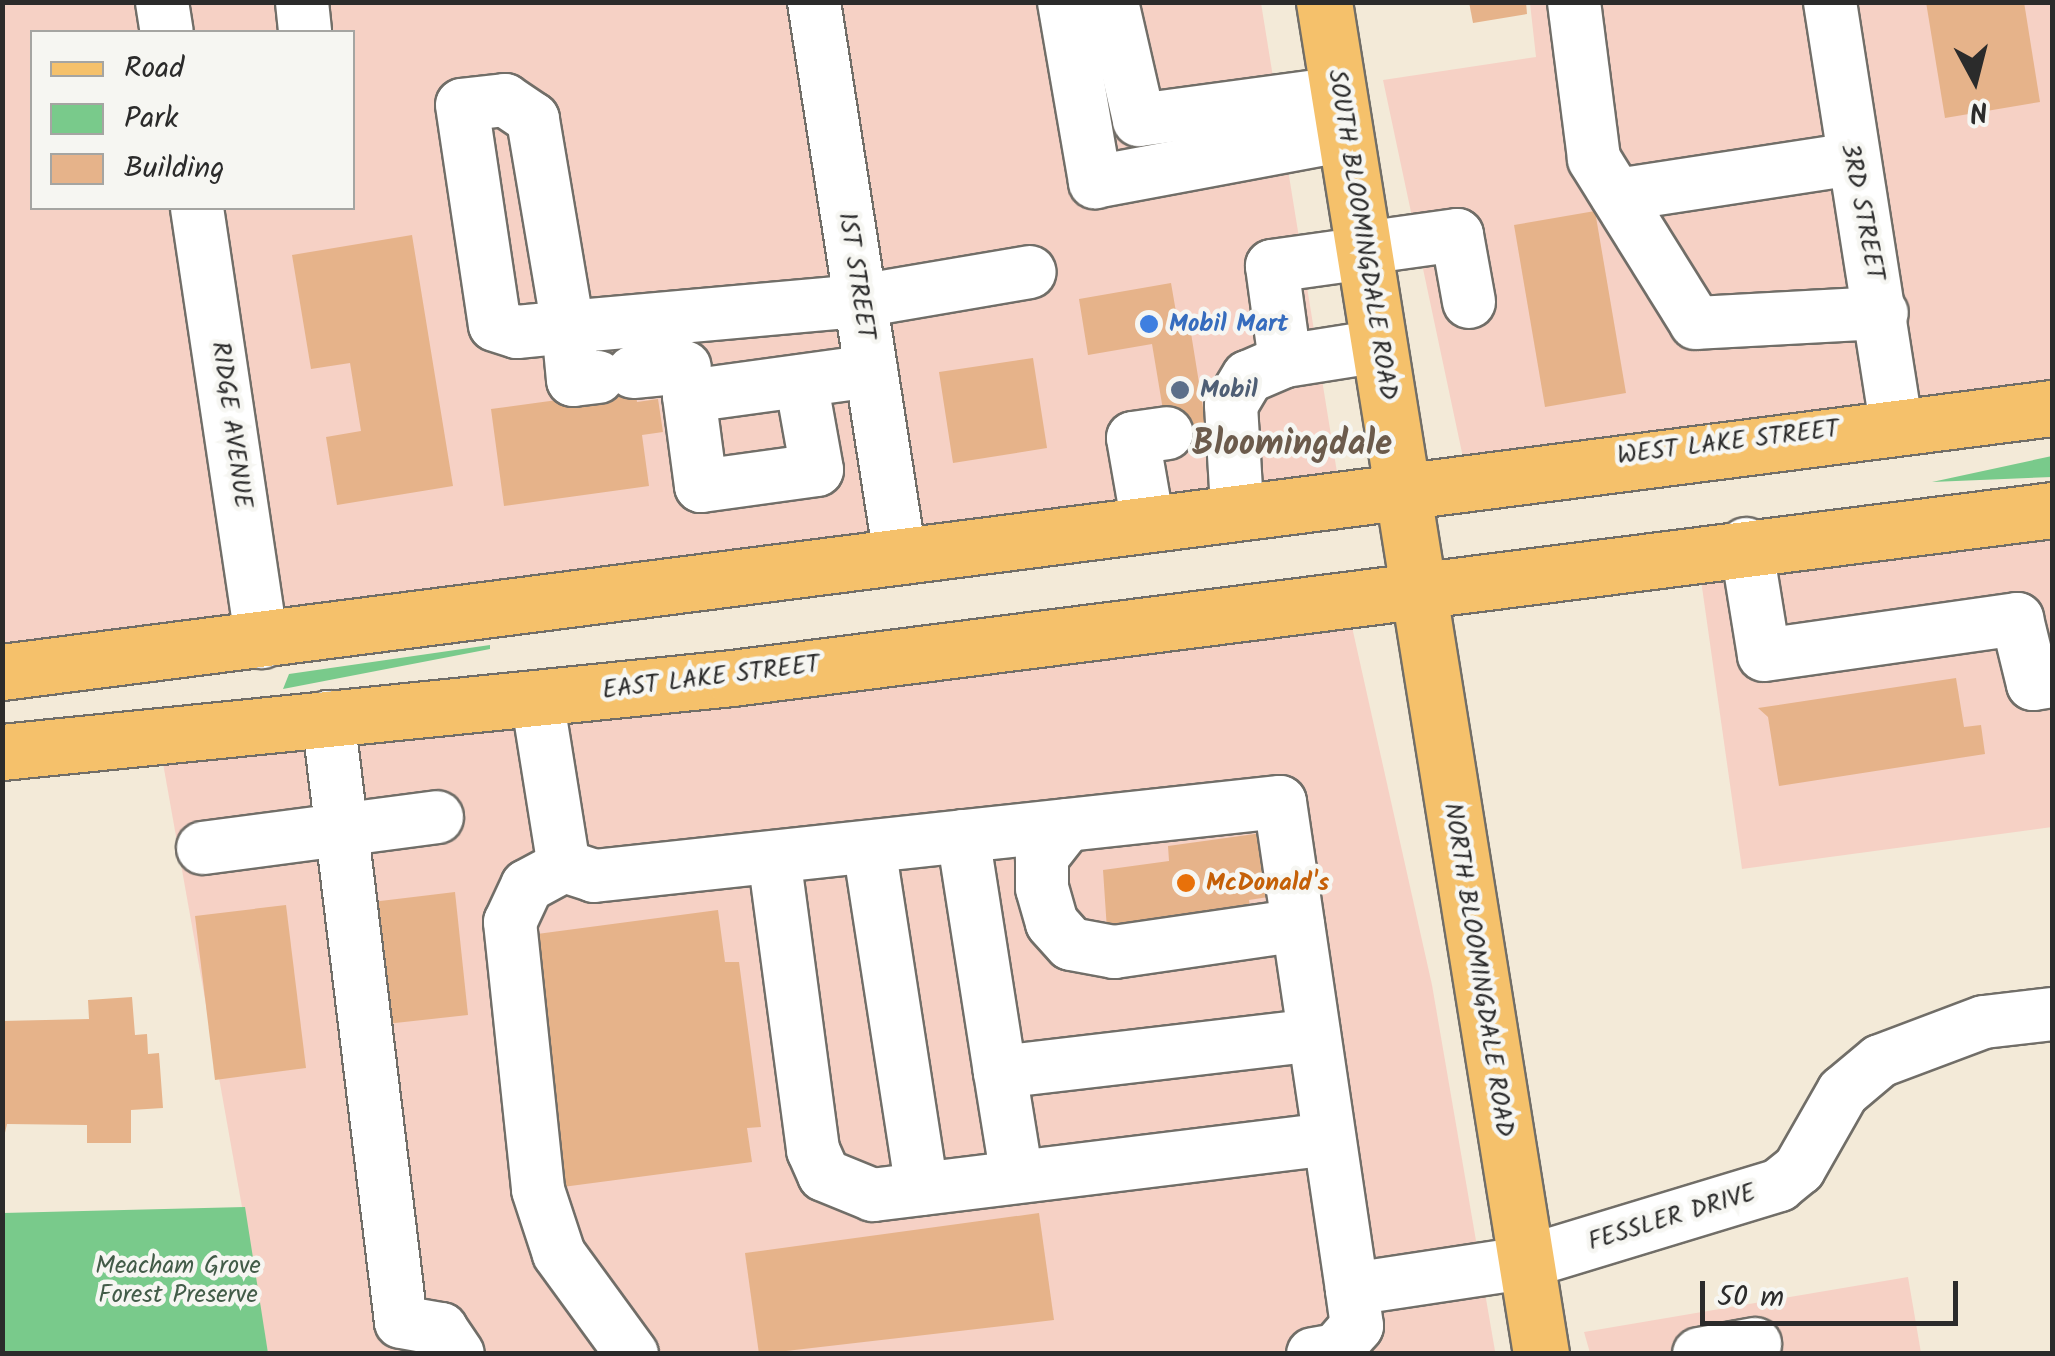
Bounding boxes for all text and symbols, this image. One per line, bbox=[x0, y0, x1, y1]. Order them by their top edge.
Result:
legend bbox=[30, 30, 355, 210]
north arrow bbox=[1925, 30, 2025, 130]
text: Road bbox=[124, 45, 184, 93]
street label: SOUTH BLOOMINGDALE ROAD bbox=[1321, 67, 1403, 403]
text: N bbox=[1967, 87, 1990, 134]
text: Park bbox=[124, 95, 178, 143]
street label: 3RD STREET bbox=[1834, 141, 1890, 283]
text: Building bbox=[124, 145, 224, 193]
street label: 1ST STREET bbox=[831, 210, 881, 342]
place label: Mobil Mart bbox=[1169, 309, 1288, 339]
marker: Mobil Mart bbox=[1138, 313, 1160, 335]
street label: RIDGE AVENUE bbox=[204, 340, 258, 510]
place label: Mobil bbox=[1200, 375, 1258, 405]
marker: Mobil bbox=[1169, 379, 1191, 401]
street label: WEST LAKE STREET bbox=[1616, 415, 1840, 471]
district label: Bloomingdale bbox=[1192, 424, 1392, 466]
street label: EAST LAKE STREET bbox=[601, 650, 821, 706]
street label: NORTH BLOOMINGDALE ROAD bbox=[1437, 801, 1519, 1139]
place label: McDonald's bbox=[1206, 868, 1329, 898]
marker: McDonald's bbox=[1175, 872, 1197, 894]
street label: FESSLER DRIVE bbox=[1585, 1178, 1759, 1258]
park label: Meacham Grove Forest Preserve bbox=[95, 1252, 261, 1311]
scale bar bbox=[1705, 1261, 1962, 1323]
text: 50 m bbox=[1717, 1274, 1784, 1322]

